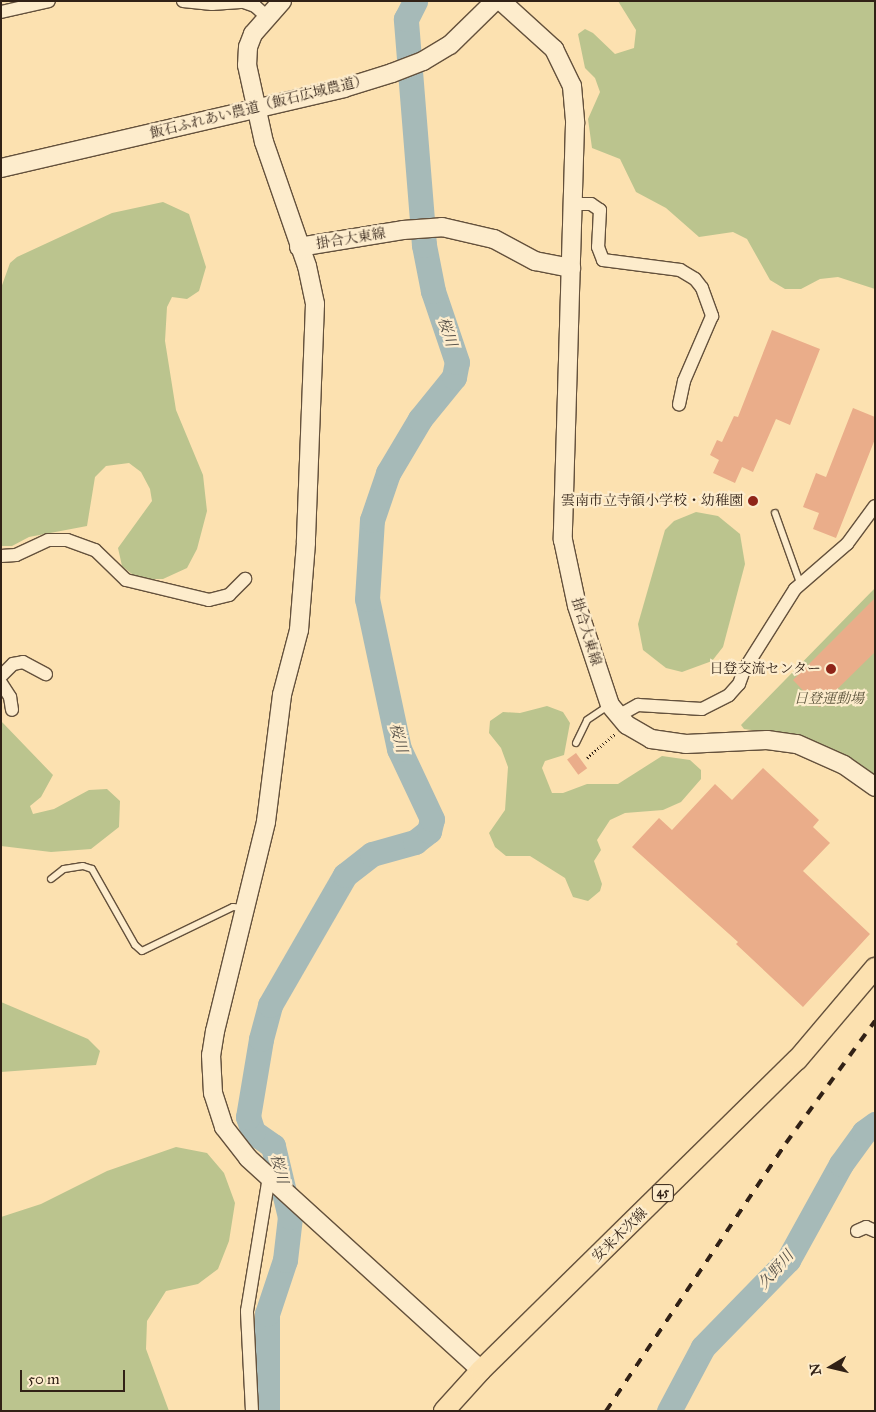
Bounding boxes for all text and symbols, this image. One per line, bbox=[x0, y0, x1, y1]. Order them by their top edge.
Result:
street label: 飯石ふれあい農道（飯石広域農道） bbox=[148, 72, 370, 142]
street label: 掛合大東線 bbox=[315, 225, 387, 253]
water label: 桜川 bbox=[434, 315, 460, 349]
place label: 雲南市立寺領小学校・幼稚園 bbox=[561, 493, 743, 509]
marker: 雲南市立寺領小学校・幼稚園 bbox=[747, 495, 759, 507]
street label: 掛合大東線 bbox=[568, 596, 604, 668]
place label: 日登交流センター bbox=[709, 661, 821, 677]
marker: 日登交流センター bbox=[825, 663, 837, 675]
park label: 日登運動場 bbox=[794, 691, 864, 707]
water label: 桜川 bbox=[385, 721, 411, 755]
water label: 桜川 bbox=[267, 1152, 291, 1186]
road number: 45 bbox=[652, 1184, 674, 1202]
street label: 安来木次線 bbox=[589, 1205, 651, 1265]
water label: 久野川 bbox=[754, 1247, 798, 1293]
north arrow bbox=[806, 1342, 856, 1392]
scale bar bbox=[22, 1360, 128, 1392]
text: N bbox=[806, 1362, 825, 1377]
text: 50 m bbox=[28, 1370, 60, 1388]

